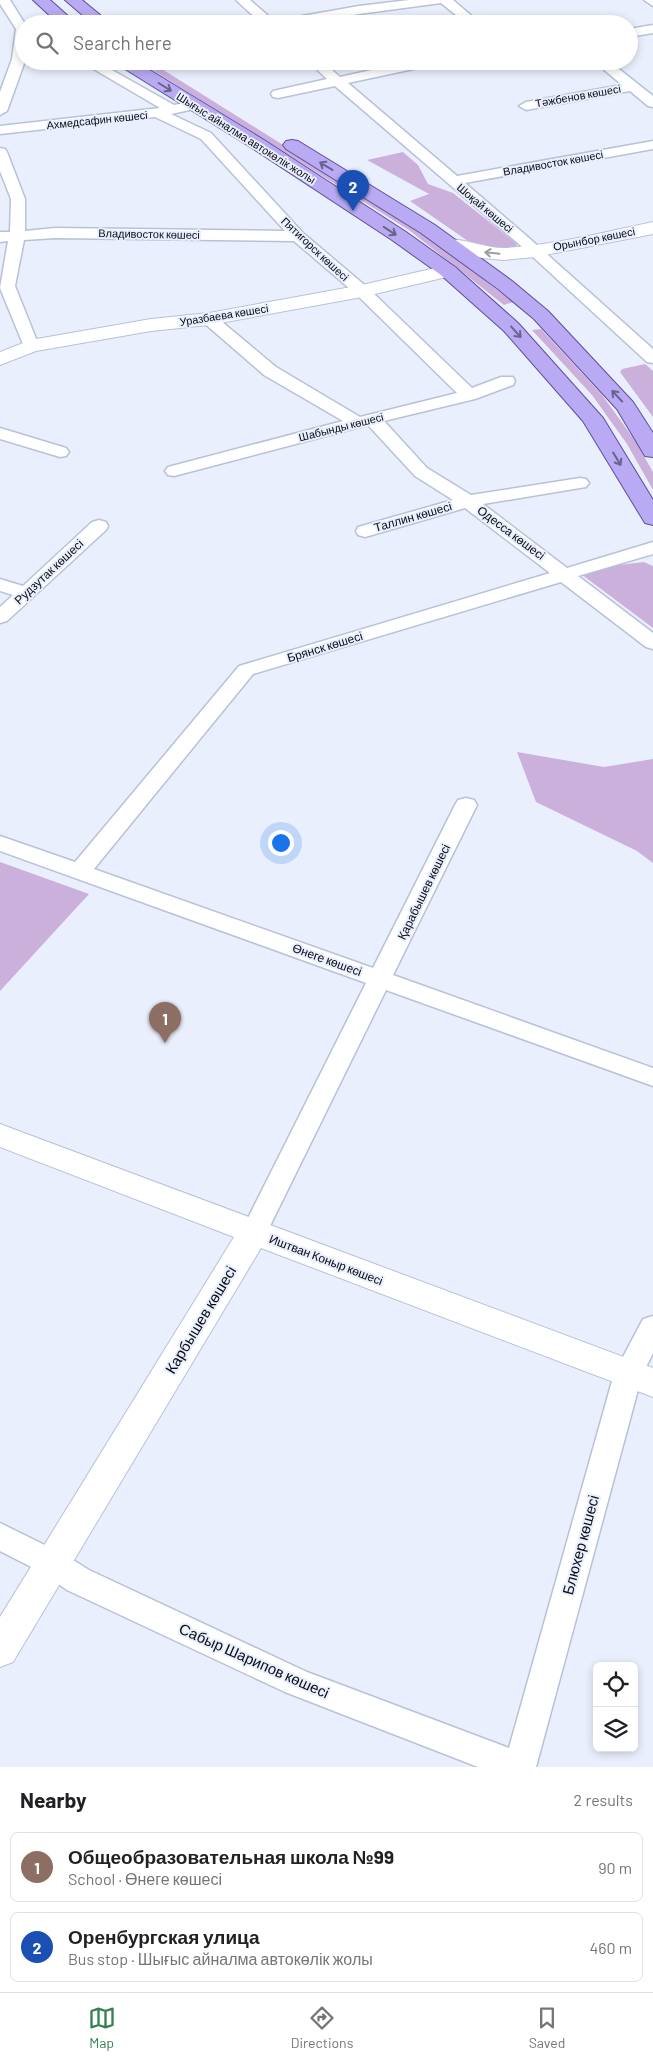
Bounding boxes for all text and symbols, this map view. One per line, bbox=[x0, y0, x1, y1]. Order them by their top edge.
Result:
search box bbox=[15, 15, 638, 70]
icon: search bbox=[33, 29, 61, 57]
text: Search here bbox=[73, 31, 172, 54]
one-way arrow bbox=[157, 82, 171, 92]
street label: Тәжбенов көшесі bbox=[534, 82, 622, 109]
street label: Шығыс айналма автокөлік жолы bbox=[174, 89, 318, 186]
street label: Ахмедсафин көшесі bbox=[46, 108, 148, 131]
street label: Владивосток көшесі bbox=[502, 147, 604, 178]
one-way arrow bbox=[320, 160, 334, 170]
pin: 2 bbox=[337, 170, 369, 211]
street label: Шоқай көшесі bbox=[455, 180, 516, 235]
street label: Пятигорск көшесі bbox=[279, 214, 352, 283]
street label: Орынбор көшесі bbox=[552, 224, 636, 253]
street label: Владивосток көшесі bbox=[98, 226, 200, 241]
one-way arrow bbox=[383, 226, 397, 236]
one-way arrow bbox=[484, 248, 500, 258]
street label: Уразбаева көшесі bbox=[179, 301, 269, 328]
one-way arrow bbox=[511, 326, 522, 339]
one-way arrow bbox=[611, 389, 623, 402]
street label: Шабынды көшесі bbox=[297, 410, 385, 443]
one-way arrow bbox=[613, 452, 623, 466]
street label: Таллин көшесі bbox=[372, 498, 453, 534]
street label: Одесса көшесі bbox=[475, 502, 548, 563]
street label: Рудзутак көшесі bbox=[11, 536, 86, 607]
street label: Брянск көшесі bbox=[285, 628, 364, 665]
your location bbox=[268, 830, 294, 856]
street label: Қарабышев көшесі bbox=[394, 842, 453, 942]
street label: Өнеге көшесі bbox=[291, 940, 364, 978]
pin: 1 bbox=[149, 1002, 181, 1043]
street label: Иштван Коныр көшесі bbox=[267, 1231, 385, 1288]
street label: Карбышев көшесі bbox=[161, 1262, 239, 1377]
street label: Блюхер көшесі bbox=[558, 1493, 602, 1597]
street label: Сабыр Шарипов көшесі bbox=[177, 1619, 332, 1701]
map controls bbox=[593, 1662, 638, 1752]
button: locate bbox=[593, 1662, 638, 1707]
button: layers bbox=[593, 1707, 638, 1752]
text: Nearby bbox=[20, 1787, 86, 1812]
text: 2 results bbox=[574, 1790, 633, 1809]
text: Общеобразовательная школа №99 bbox=[68, 1845, 394, 1868]
text: 1 bbox=[34, 1858, 40, 1877]
text: 90 m bbox=[598, 1858, 632, 1877]
text: School · Өнеге көшесі bbox=[68, 1869, 222, 1888]
text: Оренбургская улица bbox=[68, 1925, 260, 1948]
text: 2 bbox=[33, 1938, 41, 1957]
text: 460 m bbox=[589, 1938, 632, 1957]
text: Bus stop · Шығыс айналма автокөлік жолы bbox=[68, 1949, 373, 1968]
tab: Map bbox=[88, 2004, 116, 2051]
tab: Directions bbox=[291, 2004, 353, 2051]
tab: Saved bbox=[529, 2004, 565, 2051]

